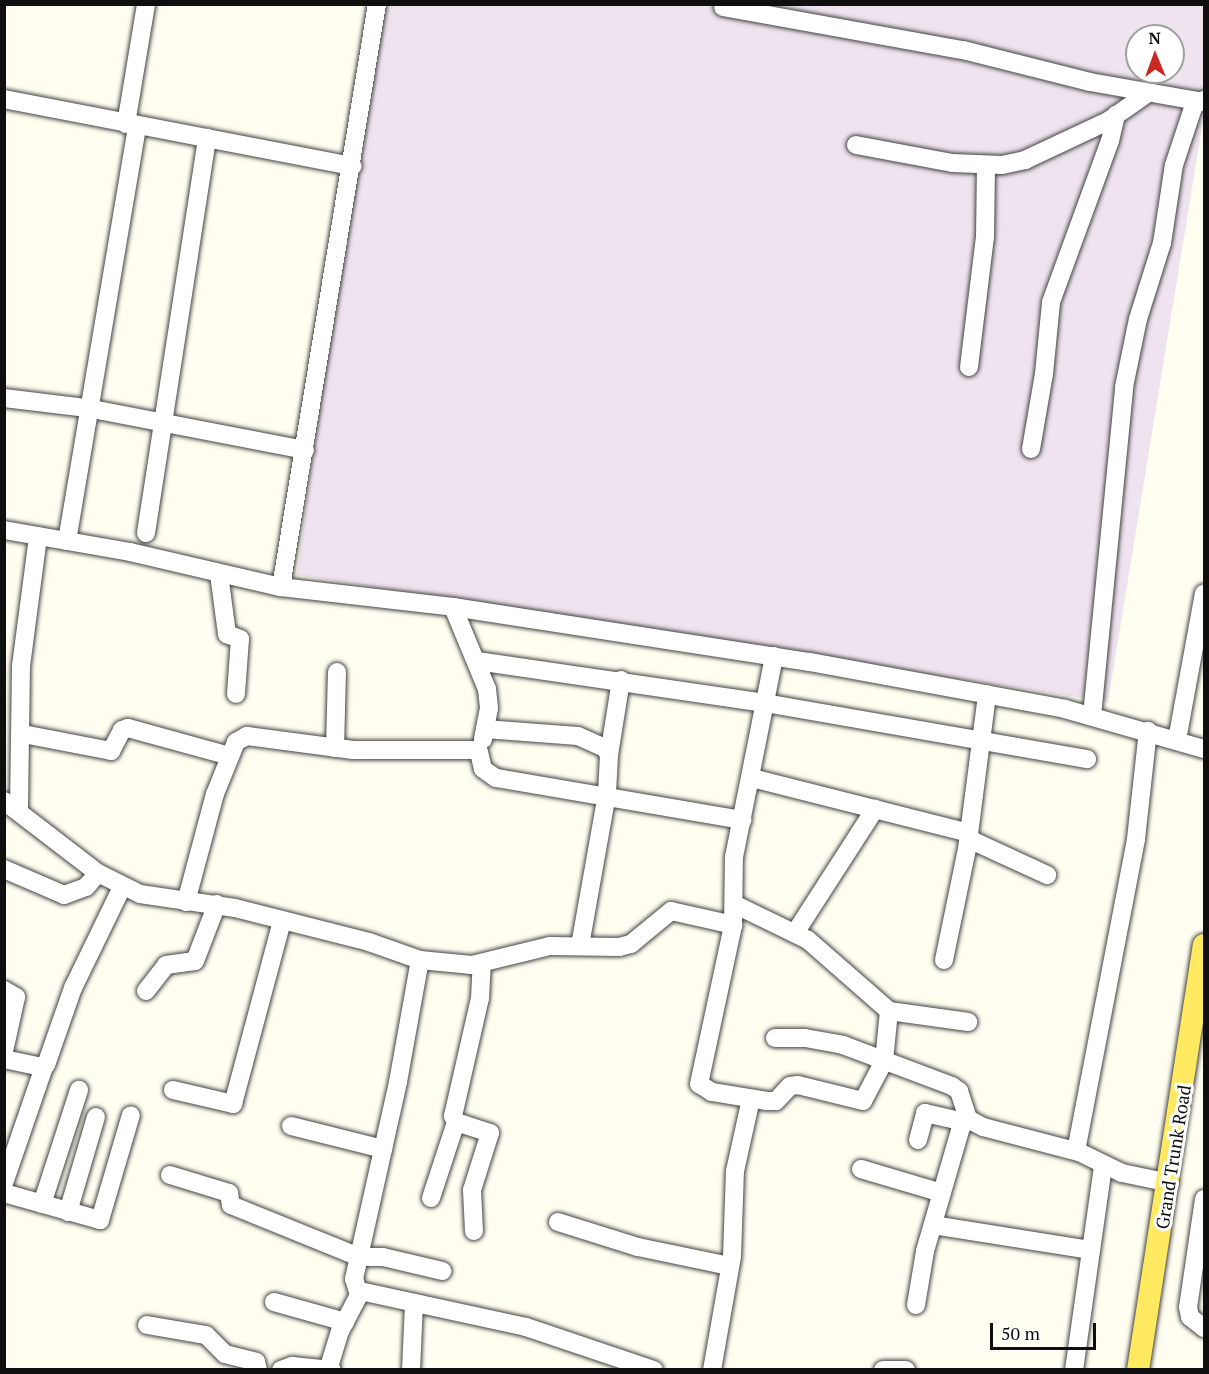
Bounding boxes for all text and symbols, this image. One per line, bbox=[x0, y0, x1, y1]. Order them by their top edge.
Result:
north arrow bbox=[1125, 24, 1185, 84]
text: N bbox=[1148, 27, 1161, 49]
street label: Grand Trunk Road bbox=[1151, 1083, 1195, 1231]
scale bar bbox=[993, 1311, 1100, 1349]
text: 50 m bbox=[1001, 1321, 1040, 1345]

